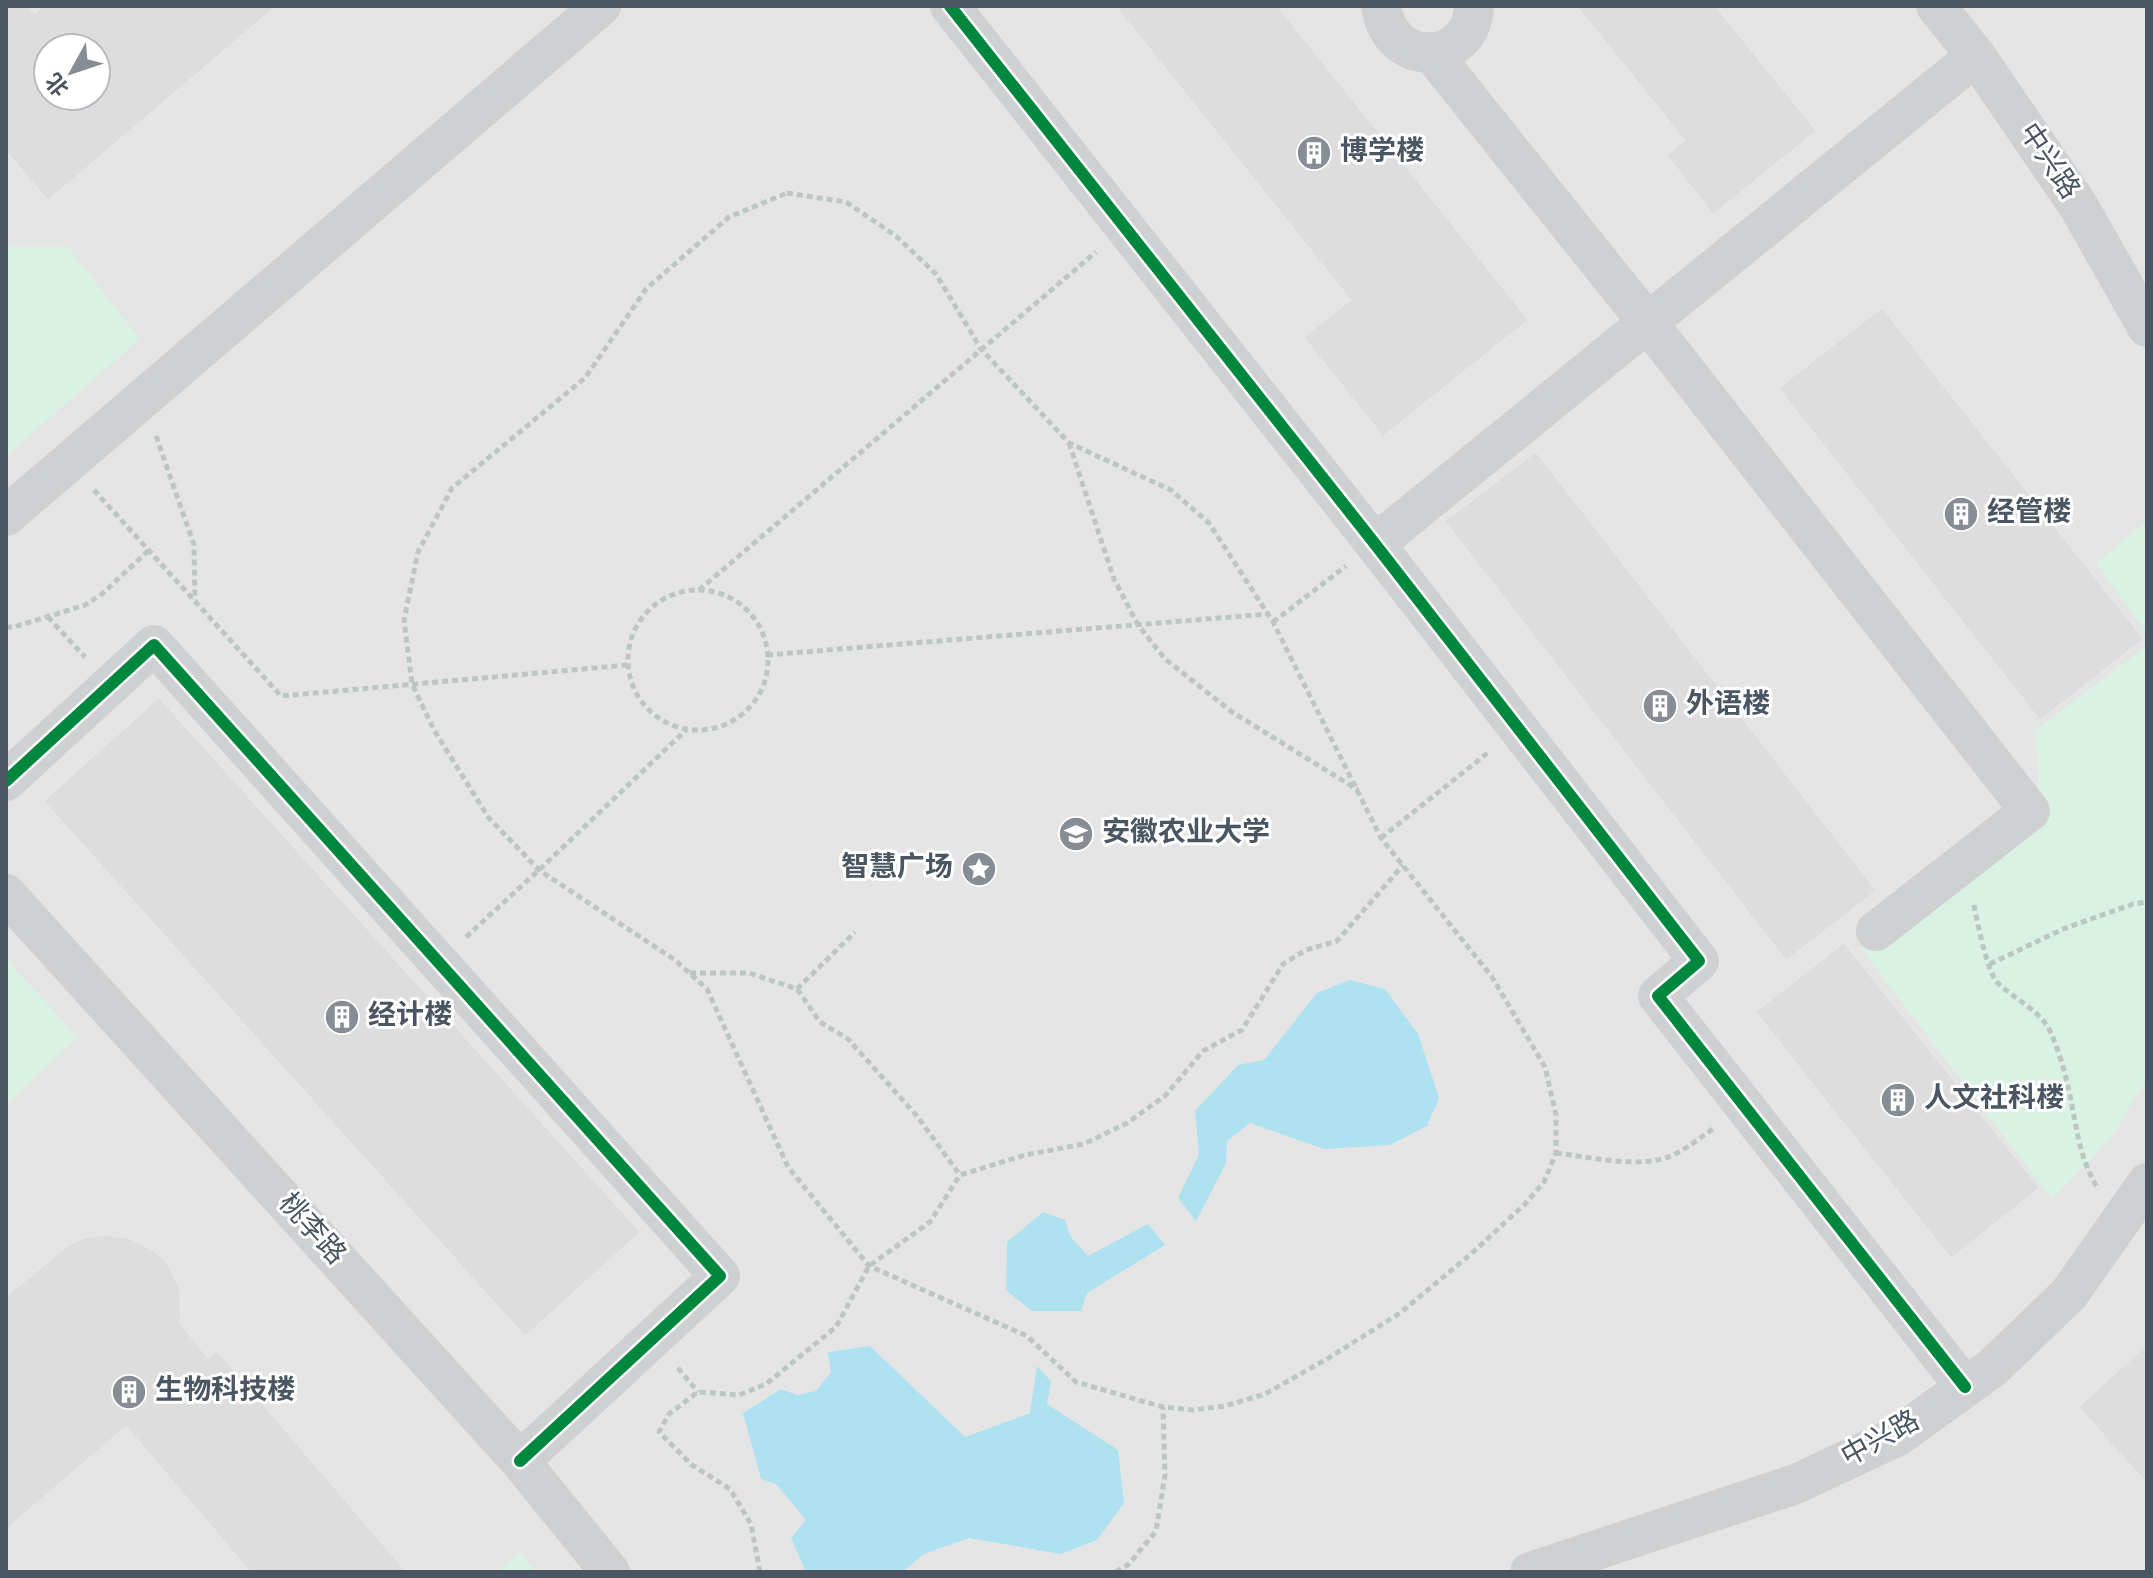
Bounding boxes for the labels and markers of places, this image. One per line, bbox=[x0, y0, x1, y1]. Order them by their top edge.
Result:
building icon: 博学楼 bbox=[1295, 134, 1333, 172]
place label: 博学楼 bbox=[1340, 135, 1424, 171]
building icon: 经管楼 bbox=[1942, 495, 1980, 533]
place label: 经管楼 bbox=[1987, 496, 2071, 532]
building icon: 外语楼 bbox=[1641, 687, 1679, 725]
place label: 外语楼 bbox=[1686, 688, 1770, 724]
school or university icon: 安徽农业大学 bbox=[1057, 815, 1095, 853]
place label: 安徽农业大学 bbox=[1102, 816, 1270, 852]
place icon: 智慧广场 bbox=[960, 850, 998, 888]
place label: 智慧广场 bbox=[841, 851, 953, 887]
building icon: 经计楼 bbox=[323, 998, 361, 1036]
place label: 经计楼 bbox=[368, 999, 452, 1035]
building icon: 人文社科楼 bbox=[1879, 1081, 1917, 1119]
place label: 人文社科楼 bbox=[1924, 1082, 2064, 1118]
building icon: 生物科技楼 bbox=[110, 1373, 148, 1411]
place label: 生物科技楼 bbox=[155, 1374, 295, 1410]

